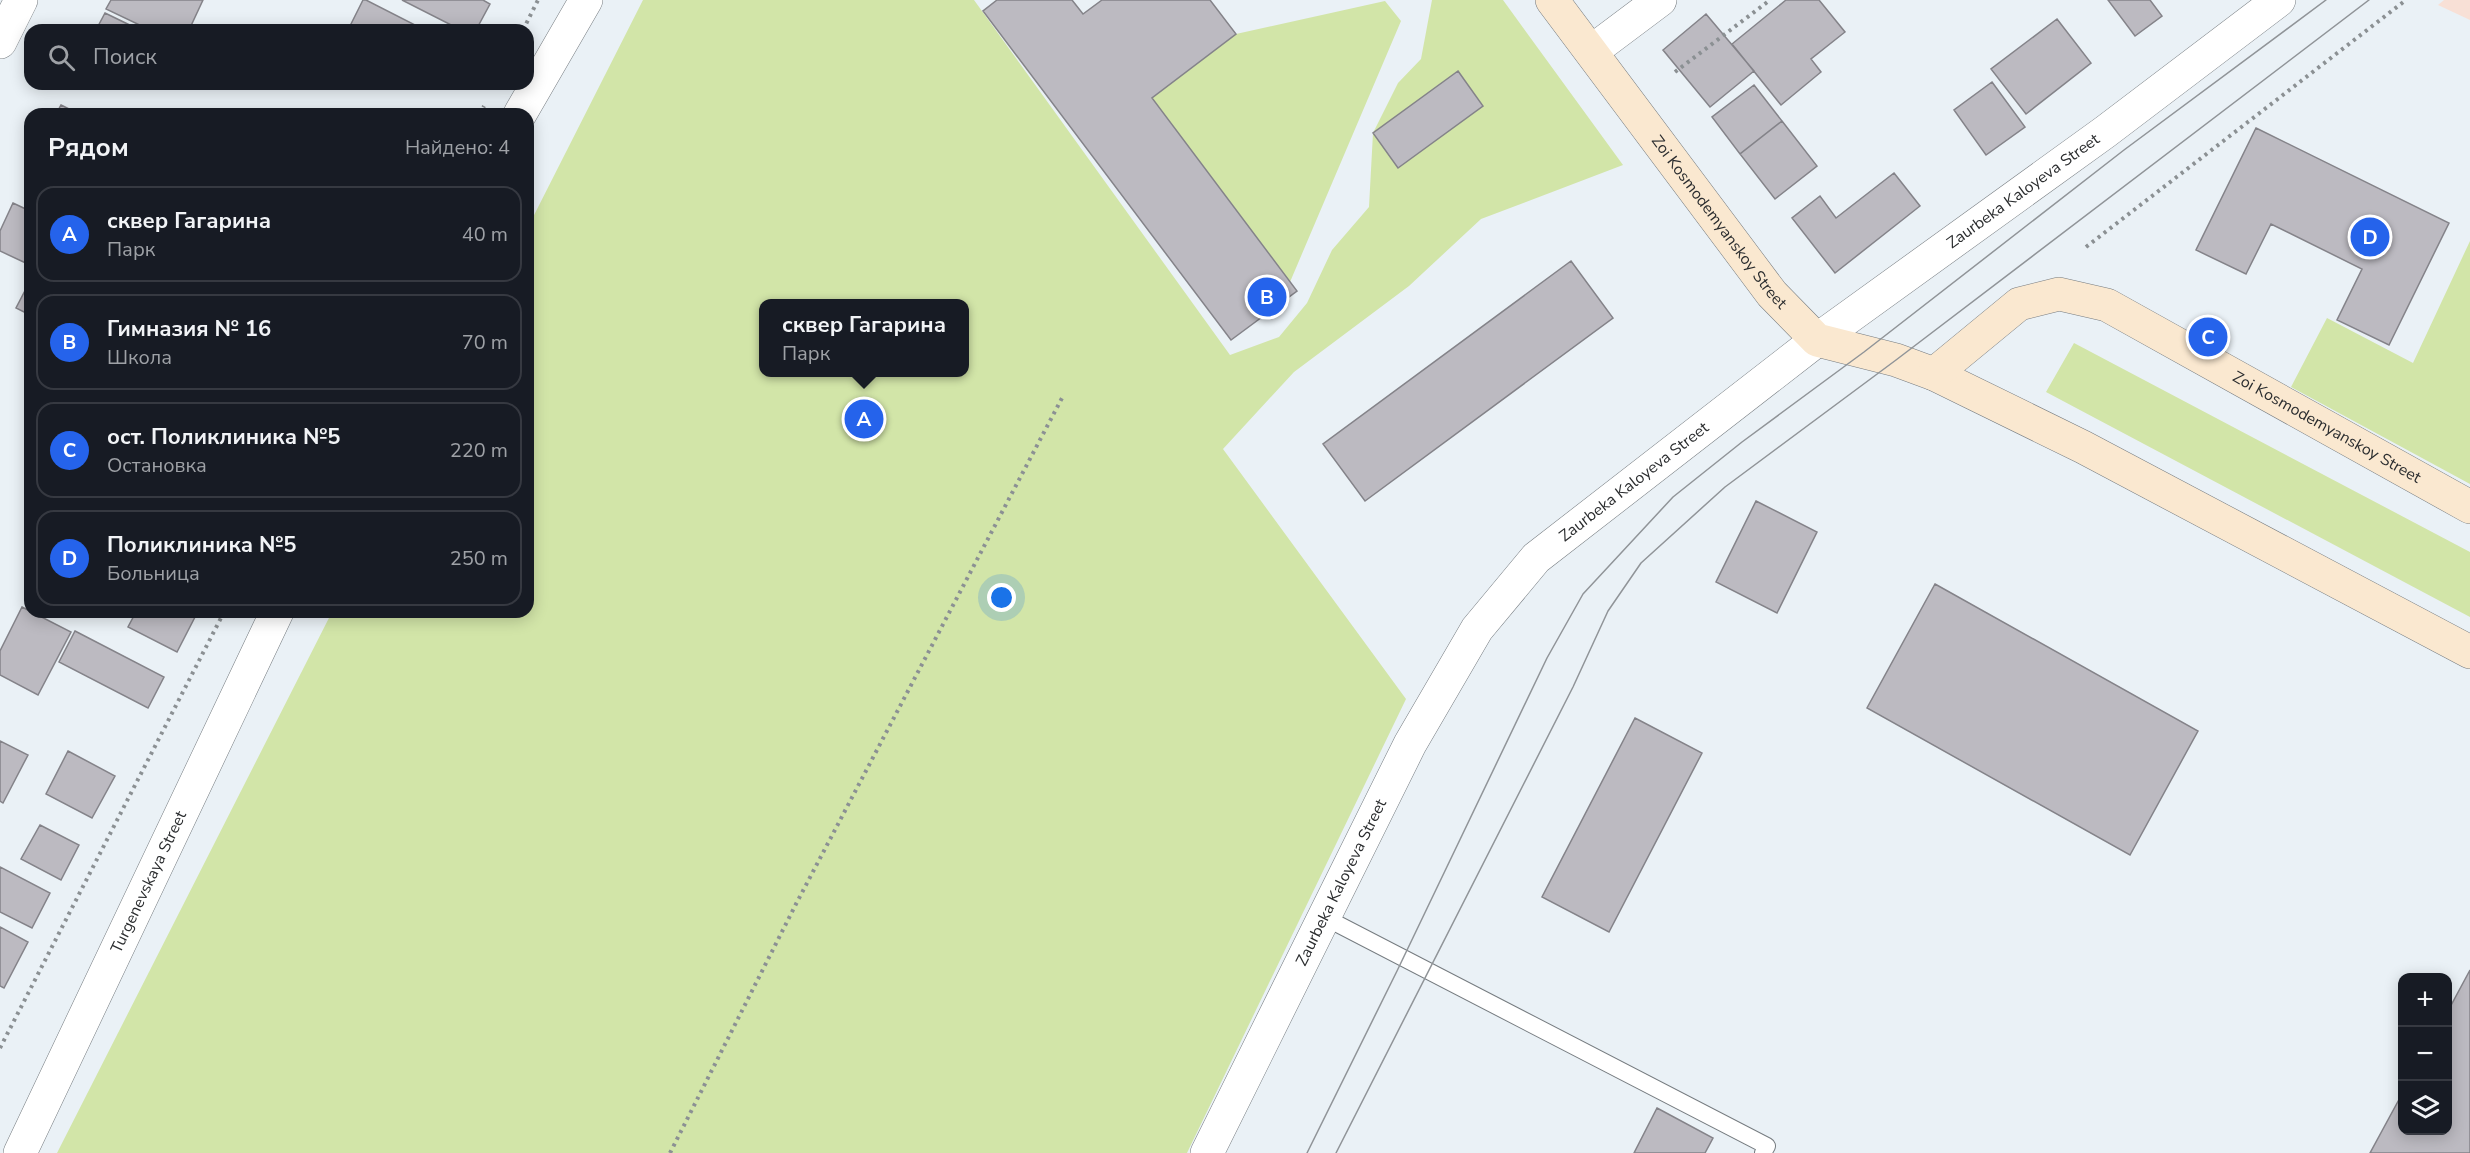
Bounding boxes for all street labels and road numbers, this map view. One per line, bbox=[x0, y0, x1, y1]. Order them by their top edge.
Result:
street label: Zaurbeka Kaloyeva Street bbox=[1942, 128, 2104, 254]
street label: Zoi Kosmodemyanskoy Street bbox=[1646, 131, 1792, 314]
street label: Zoi Kosmodemyanskoy Street bbox=[2229, 366, 2425, 489]
street label: Zaurbeka Kaloyeva Street bbox=[1555, 417, 1714, 547]
street label: Zaurbeka Kaloyeva Street bbox=[1291, 795, 1392, 970]
street label: Turgenevskaya Street bbox=[106, 807, 192, 957]

